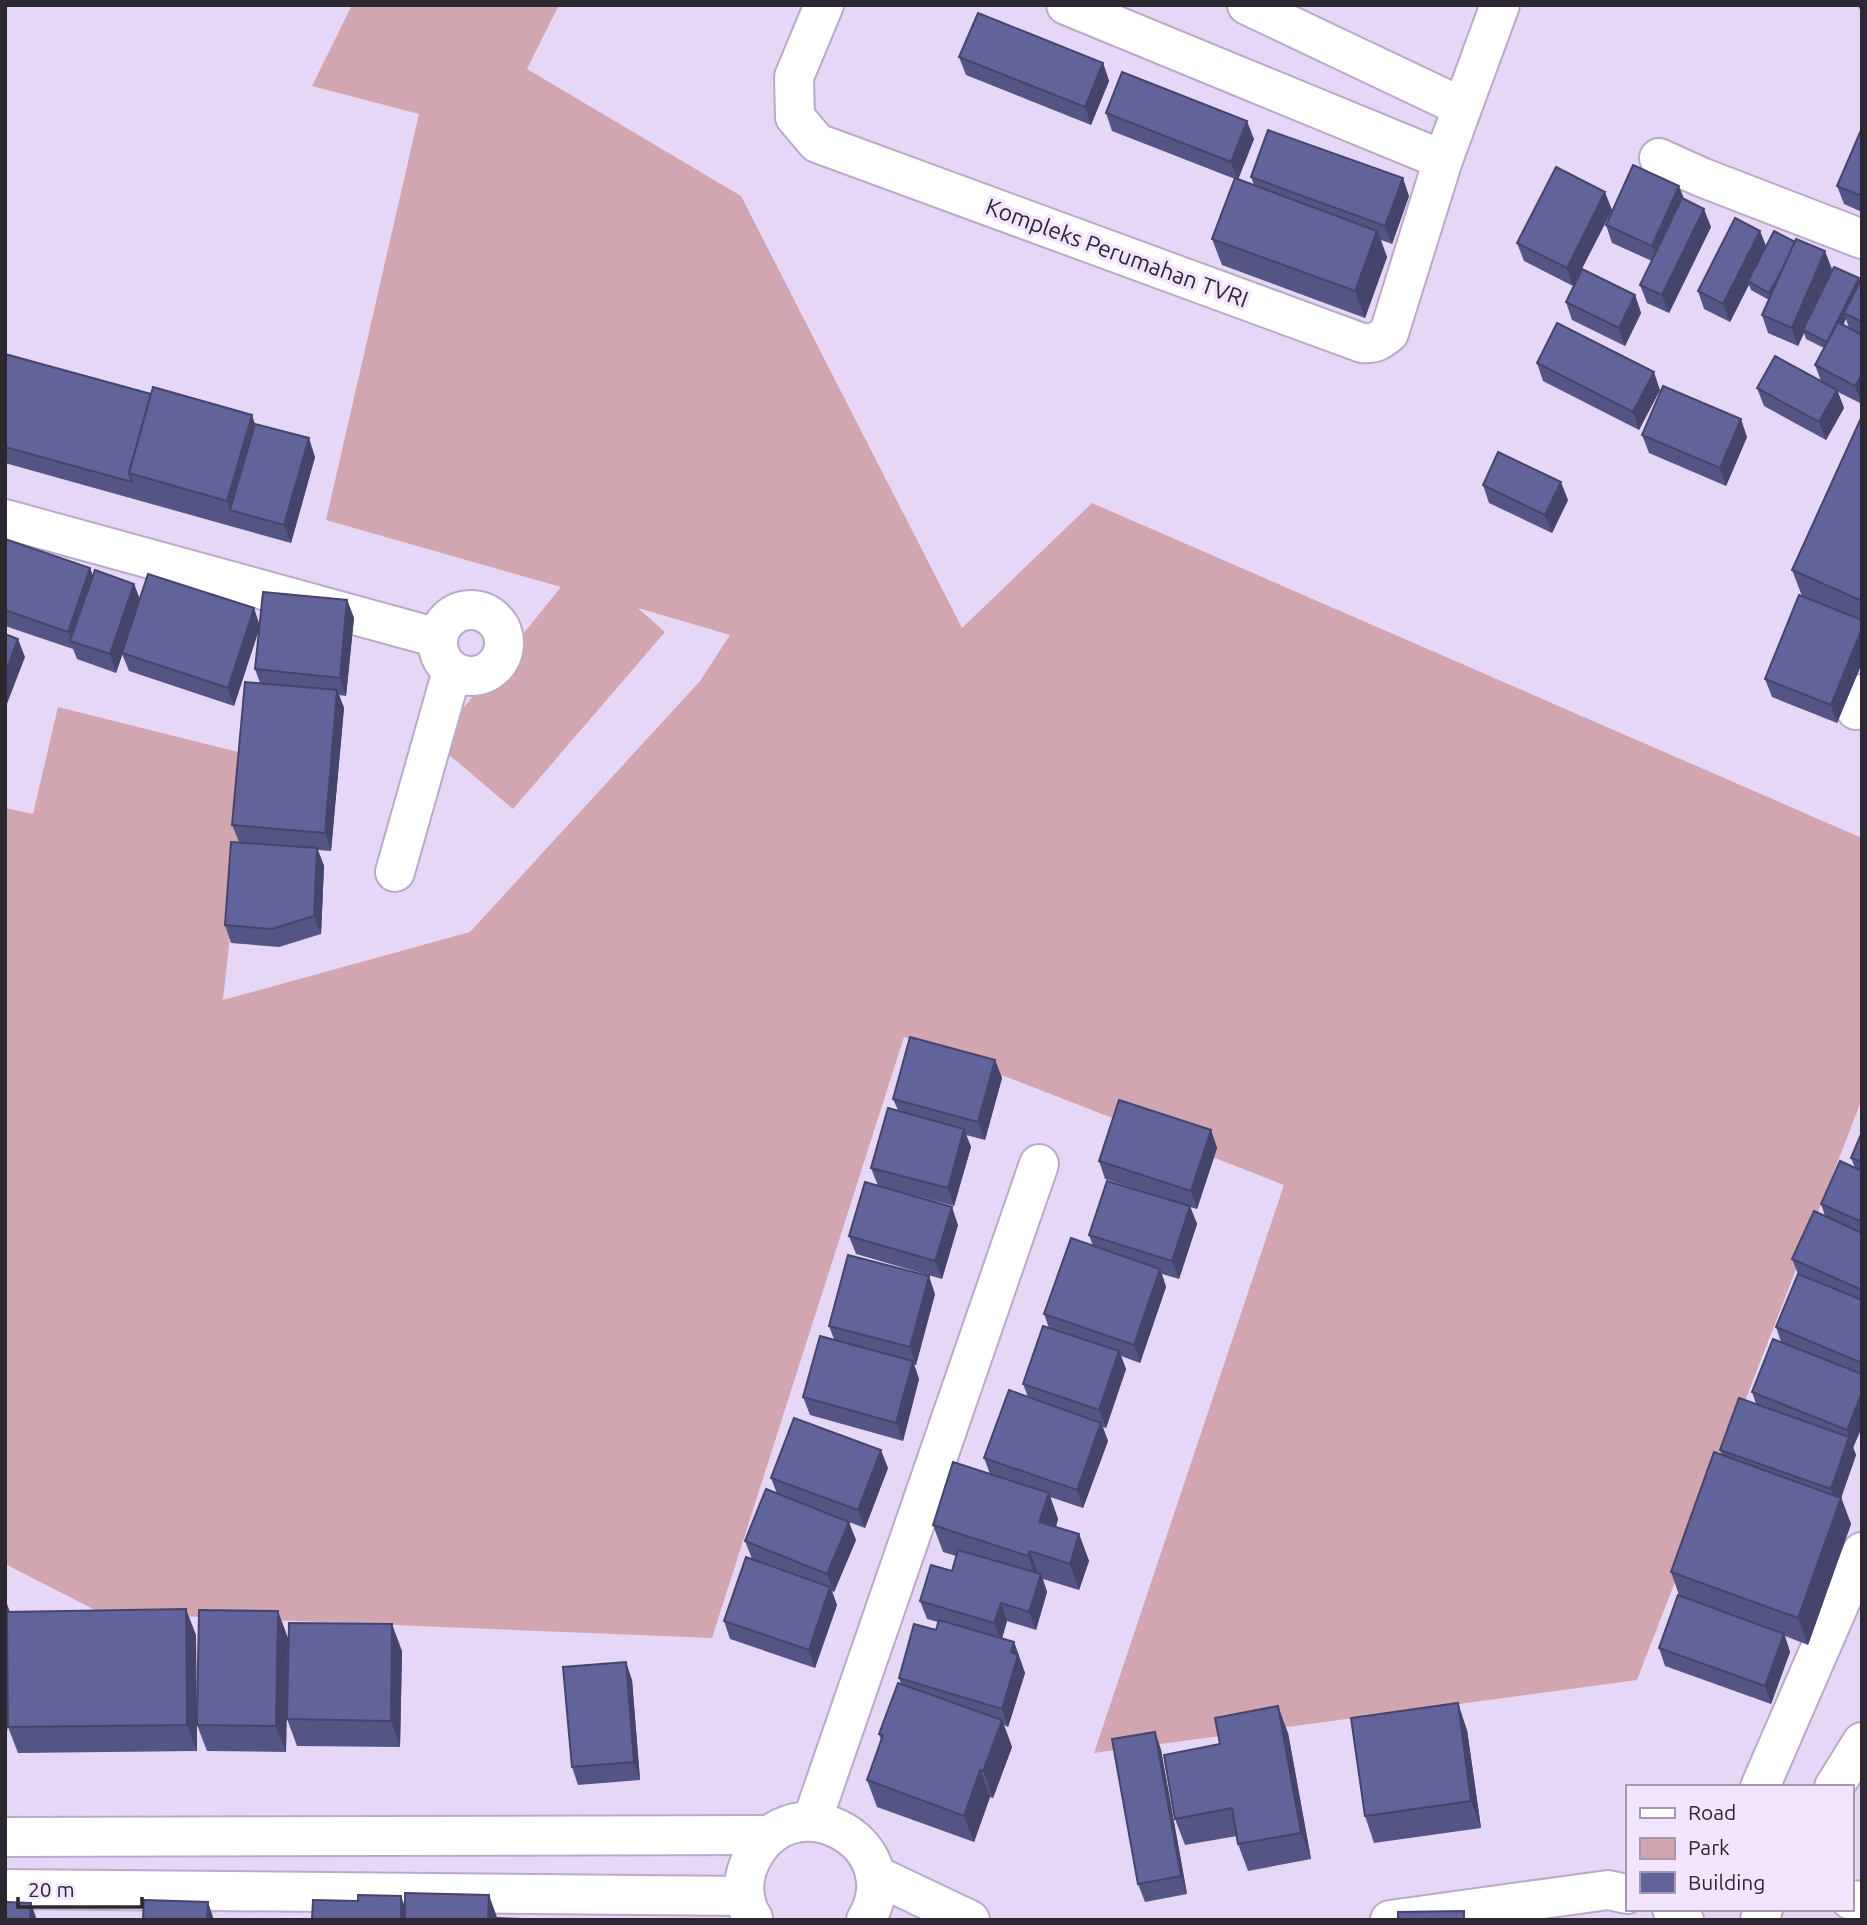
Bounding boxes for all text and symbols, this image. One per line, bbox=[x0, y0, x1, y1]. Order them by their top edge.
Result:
street label: Kompleks Perumahan TVRI bbox=[983, 193, 1252, 312]
legend bbox=[1626, 1785, 1853, 1911]
text: Road bbox=[1688, 1800, 1736, 1824]
text: Park bbox=[1688, 1835, 1730, 1859]
scale bar bbox=[18, 1866, 142, 1910]
text: Building bbox=[1688, 1870, 1765, 1894]
text: 20 m bbox=[28, 1877, 75, 1901]

